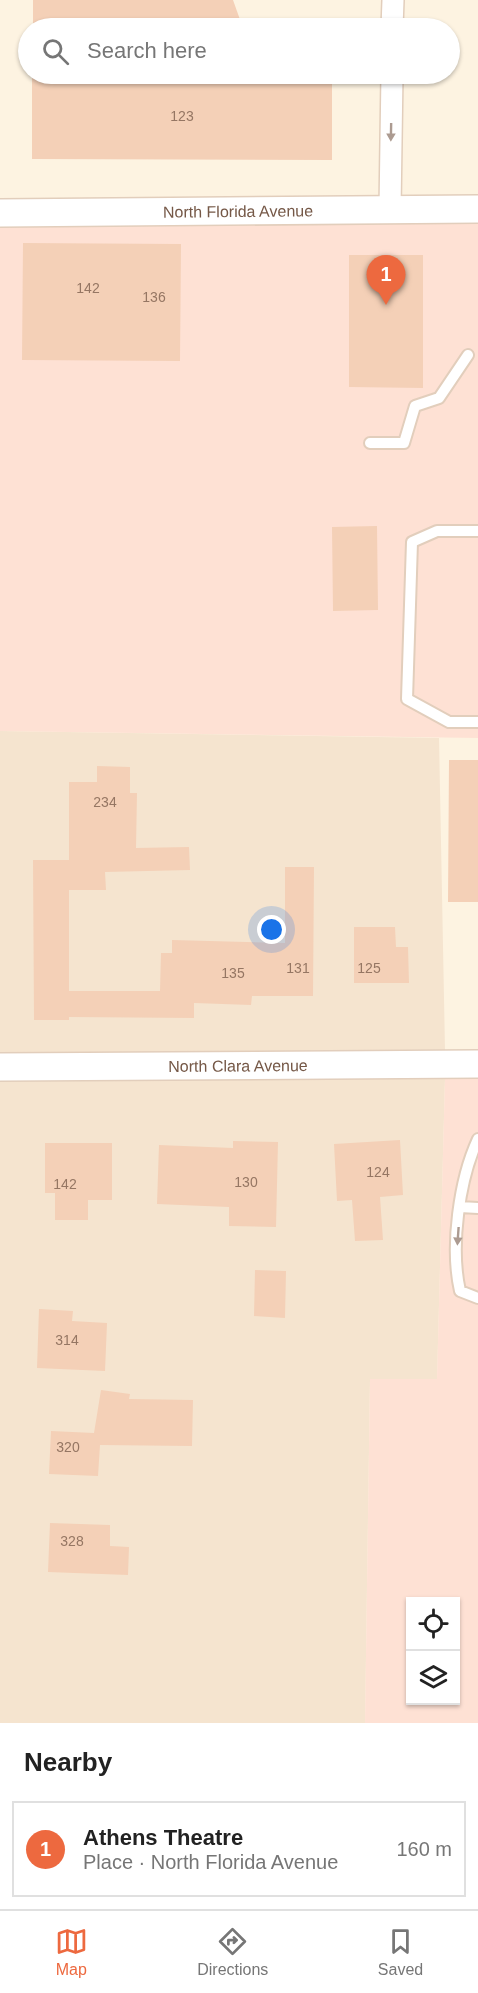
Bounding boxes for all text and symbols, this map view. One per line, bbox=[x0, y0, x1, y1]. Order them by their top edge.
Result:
search box bbox=[18, 18, 460, 84]
icon: search bbox=[39, 35, 72, 68]
text: Search here bbox=[87, 38, 207, 63]
house number: 123 bbox=[170, 108, 194, 124]
one-way arrow bbox=[386, 122, 396, 141]
street label: North Florida Avenue bbox=[163, 202, 313, 220]
pin: 1 bbox=[366, 256, 406, 305]
house number: 142 bbox=[76, 280, 100, 296]
house number: 136 bbox=[142, 289, 166, 305]
house number: 234 bbox=[93, 794, 117, 810]
your location bbox=[257, 915, 286, 944]
house number: 131 bbox=[286, 960, 310, 976]
house number: 125 bbox=[357, 960, 381, 976]
house number: 135 bbox=[221, 965, 245, 981]
street label: North Clara Avenue bbox=[168, 1057, 308, 1074]
house number: 124 bbox=[366, 1164, 390, 1180]
house number: 130 bbox=[234, 1174, 258, 1190]
house number: 142 bbox=[53, 1176, 77, 1192]
one-way arrow bbox=[454, 1227, 463, 1246]
house number: 314 bbox=[55, 1332, 79, 1348]
house number: 320 bbox=[56, 1439, 80, 1455]
house number: 328 bbox=[60, 1533, 84, 1549]
map controls bbox=[406, 1597, 460, 1705]
button: locate bbox=[406, 1597, 460, 1651]
button: layers bbox=[406, 1651, 460, 1705]
text: Nearby bbox=[24, 1747, 112, 1777]
text: Athens Theatre bbox=[83, 1825, 243, 1850]
text: 1 bbox=[40, 1838, 51, 1860]
text: 160 m bbox=[396, 1838, 452, 1860]
text: Place · North Florida Avenue bbox=[83, 1851, 338, 1873]
tab: Map bbox=[55, 1925, 88, 1979]
tab: Directions bbox=[197, 1925, 268, 1979]
tab: Saved bbox=[378, 1925, 423, 1979]

